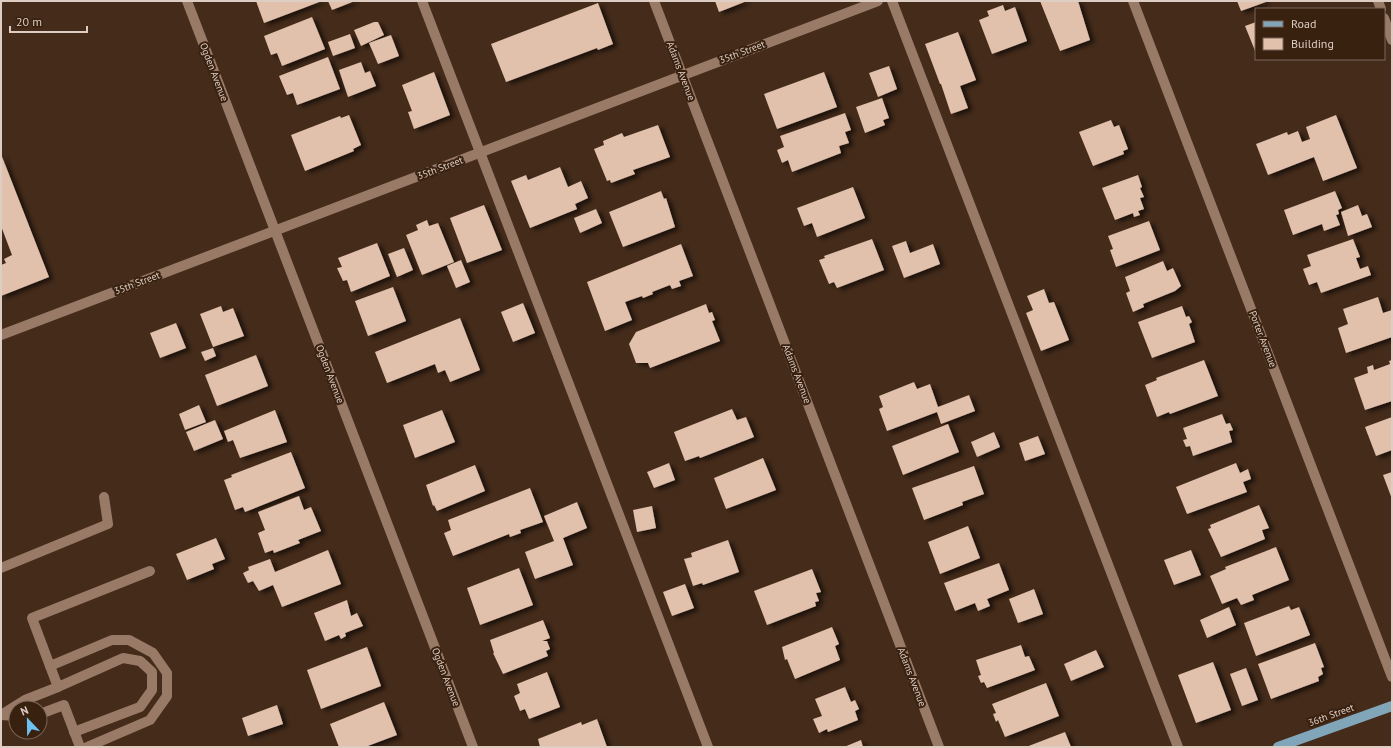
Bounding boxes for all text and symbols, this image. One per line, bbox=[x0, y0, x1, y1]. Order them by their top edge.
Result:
scale bar bbox=[10, 8, 87, 34]
legend bbox=[1255, 8, 1385, 60]
text: 20 m bbox=[16, 14, 42, 29]
text: Road bbox=[1291, 16, 1316, 31]
text: Building bbox=[1291, 36, 1334, 51]
street label: 35th Street bbox=[717, 37, 767, 67]
street label: Adams Avenue bbox=[664, 40, 698, 102]
street label: Ogden Avenue bbox=[197, 41, 231, 103]
street label: 35th Street bbox=[415, 153, 465, 183]
street label: 35th Street bbox=[112, 268, 162, 298]
street label: Porter Avenue bbox=[1246, 309, 1280, 369]
street label: Ogden Avenue bbox=[313, 343, 347, 405]
street label: Adams Avenue bbox=[780, 343, 814, 405]
street label: Ogden Avenue bbox=[429, 646, 463, 708]
street label: Adams Avenue bbox=[895, 646, 929, 708]
north arrow bbox=[8, 700, 48, 740]
street label: 36th Street bbox=[1306, 700, 1356, 729]
text: N bbox=[18, 703, 30, 719]

